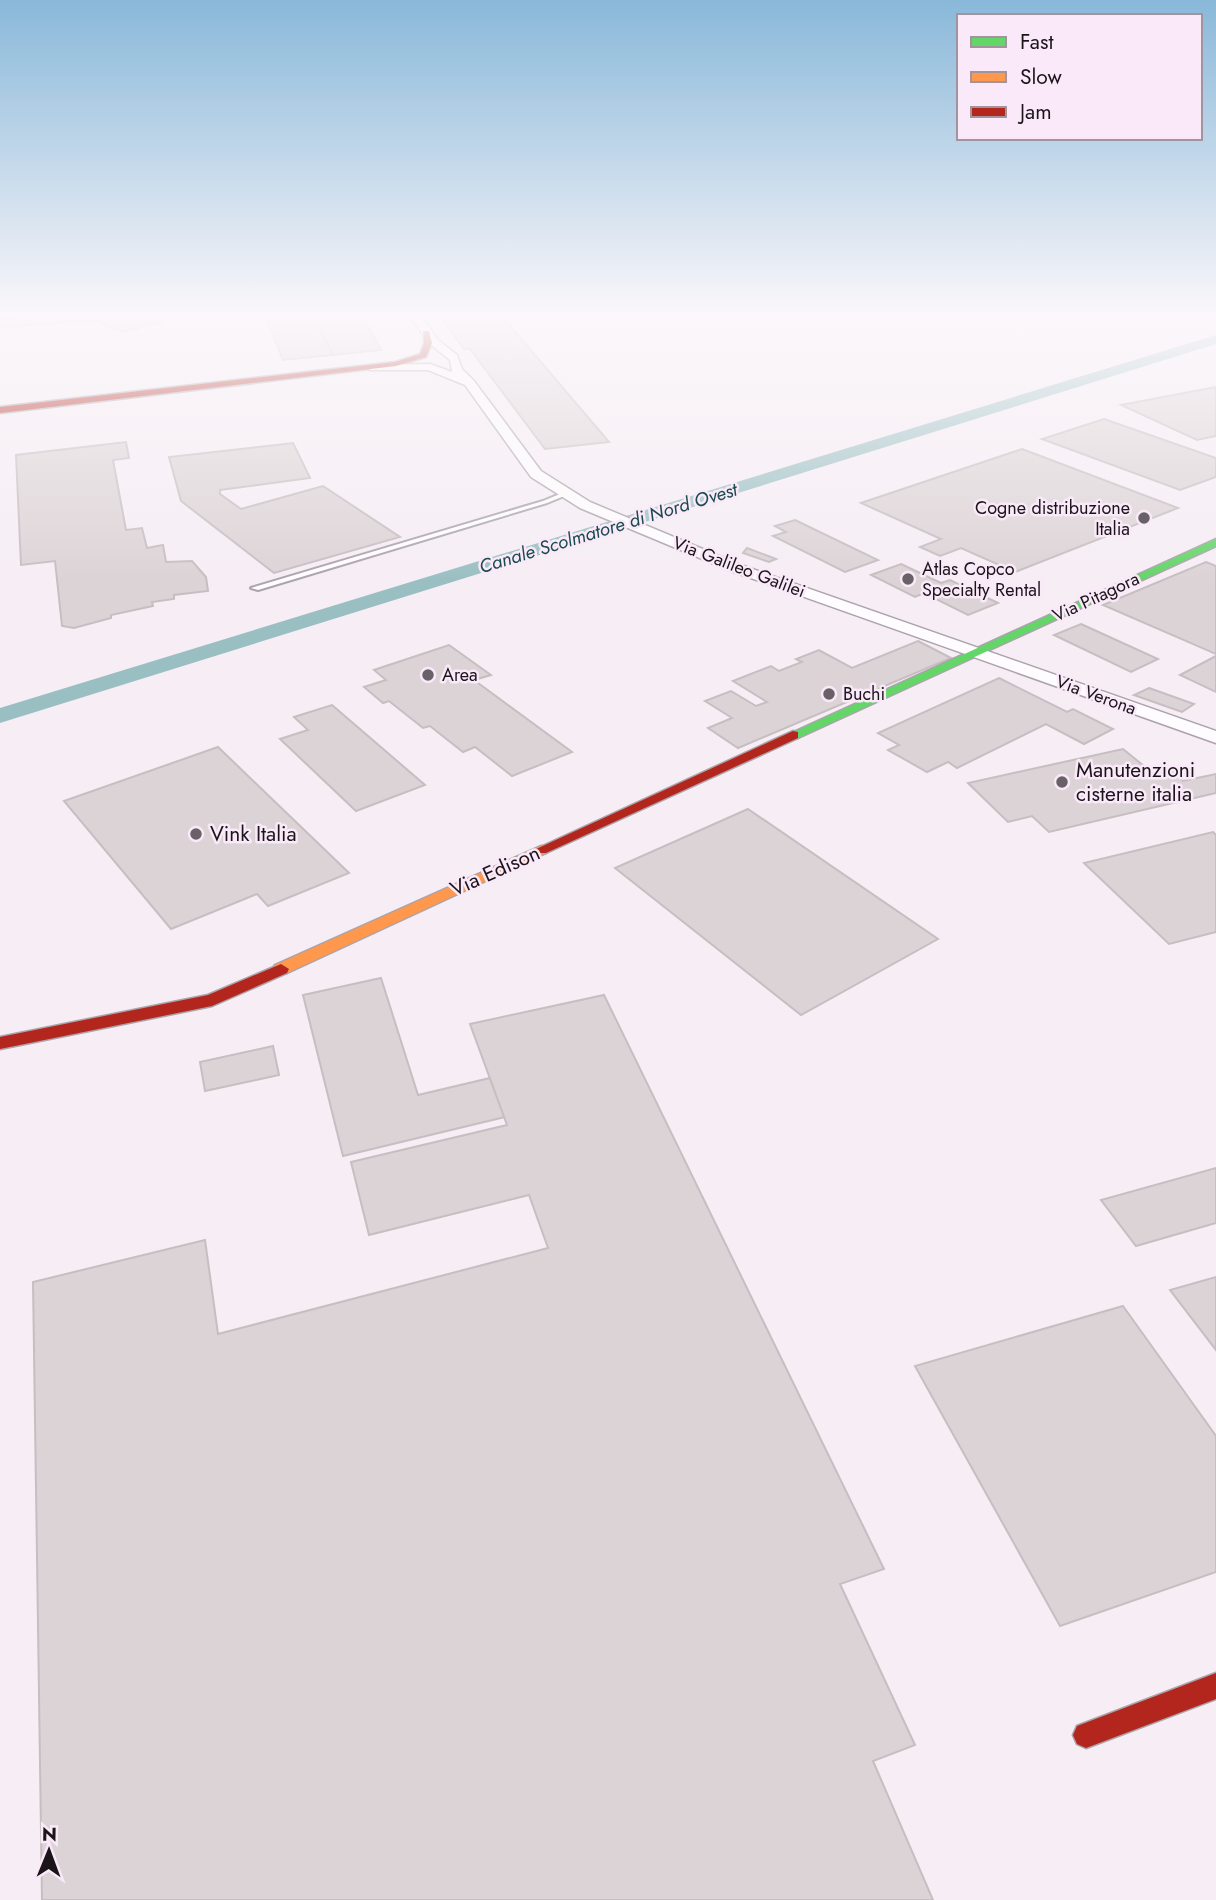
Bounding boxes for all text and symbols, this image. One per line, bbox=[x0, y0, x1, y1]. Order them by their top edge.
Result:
legend bbox=[957, 14, 1202, 140]
text: Fast bbox=[1020, 27, 1053, 57]
text: Slow bbox=[1020, 62, 1062, 92]
text: Jam bbox=[1017, 97, 1052, 127]
water label: Canale Scolmatore di Nord Ovest bbox=[476, 475, 742, 580]
place label: Cogne distribuzione Italia bbox=[975, 495, 1130, 542]
marker: Cogne distribuzione Italia bbox=[1136, 510, 1152, 526]
street label: Via Galileo Galilei bbox=[669, 530, 809, 604]
place label: Atlas Copco Specialty Rental bbox=[922, 556, 1041, 603]
street label: Via Pitagora bbox=[1048, 566, 1144, 628]
marker: Atlas Copco Specialty Rental bbox=[900, 571, 916, 587]
place label: Area bbox=[442, 662, 478, 688]
marker: Area bbox=[420, 667, 436, 683]
street label: Via Verona bbox=[1052, 668, 1140, 722]
place label: Buchi bbox=[843, 681, 885, 707]
marker: Buchi bbox=[821, 686, 837, 702]
place label: Manutenzioni cisterne italia bbox=[1076, 755, 1195, 809]
marker: Manutenzioni cisterne italia bbox=[1054, 774, 1070, 790]
place label: Vink Italia bbox=[210, 819, 297, 849]
marker: Vink Italia bbox=[188, 826, 204, 842]
street label: Via Edison bbox=[445, 838, 545, 904]
north arrow bbox=[14, 1816, 84, 1886]
text: N bbox=[42, 1821, 57, 1848]

